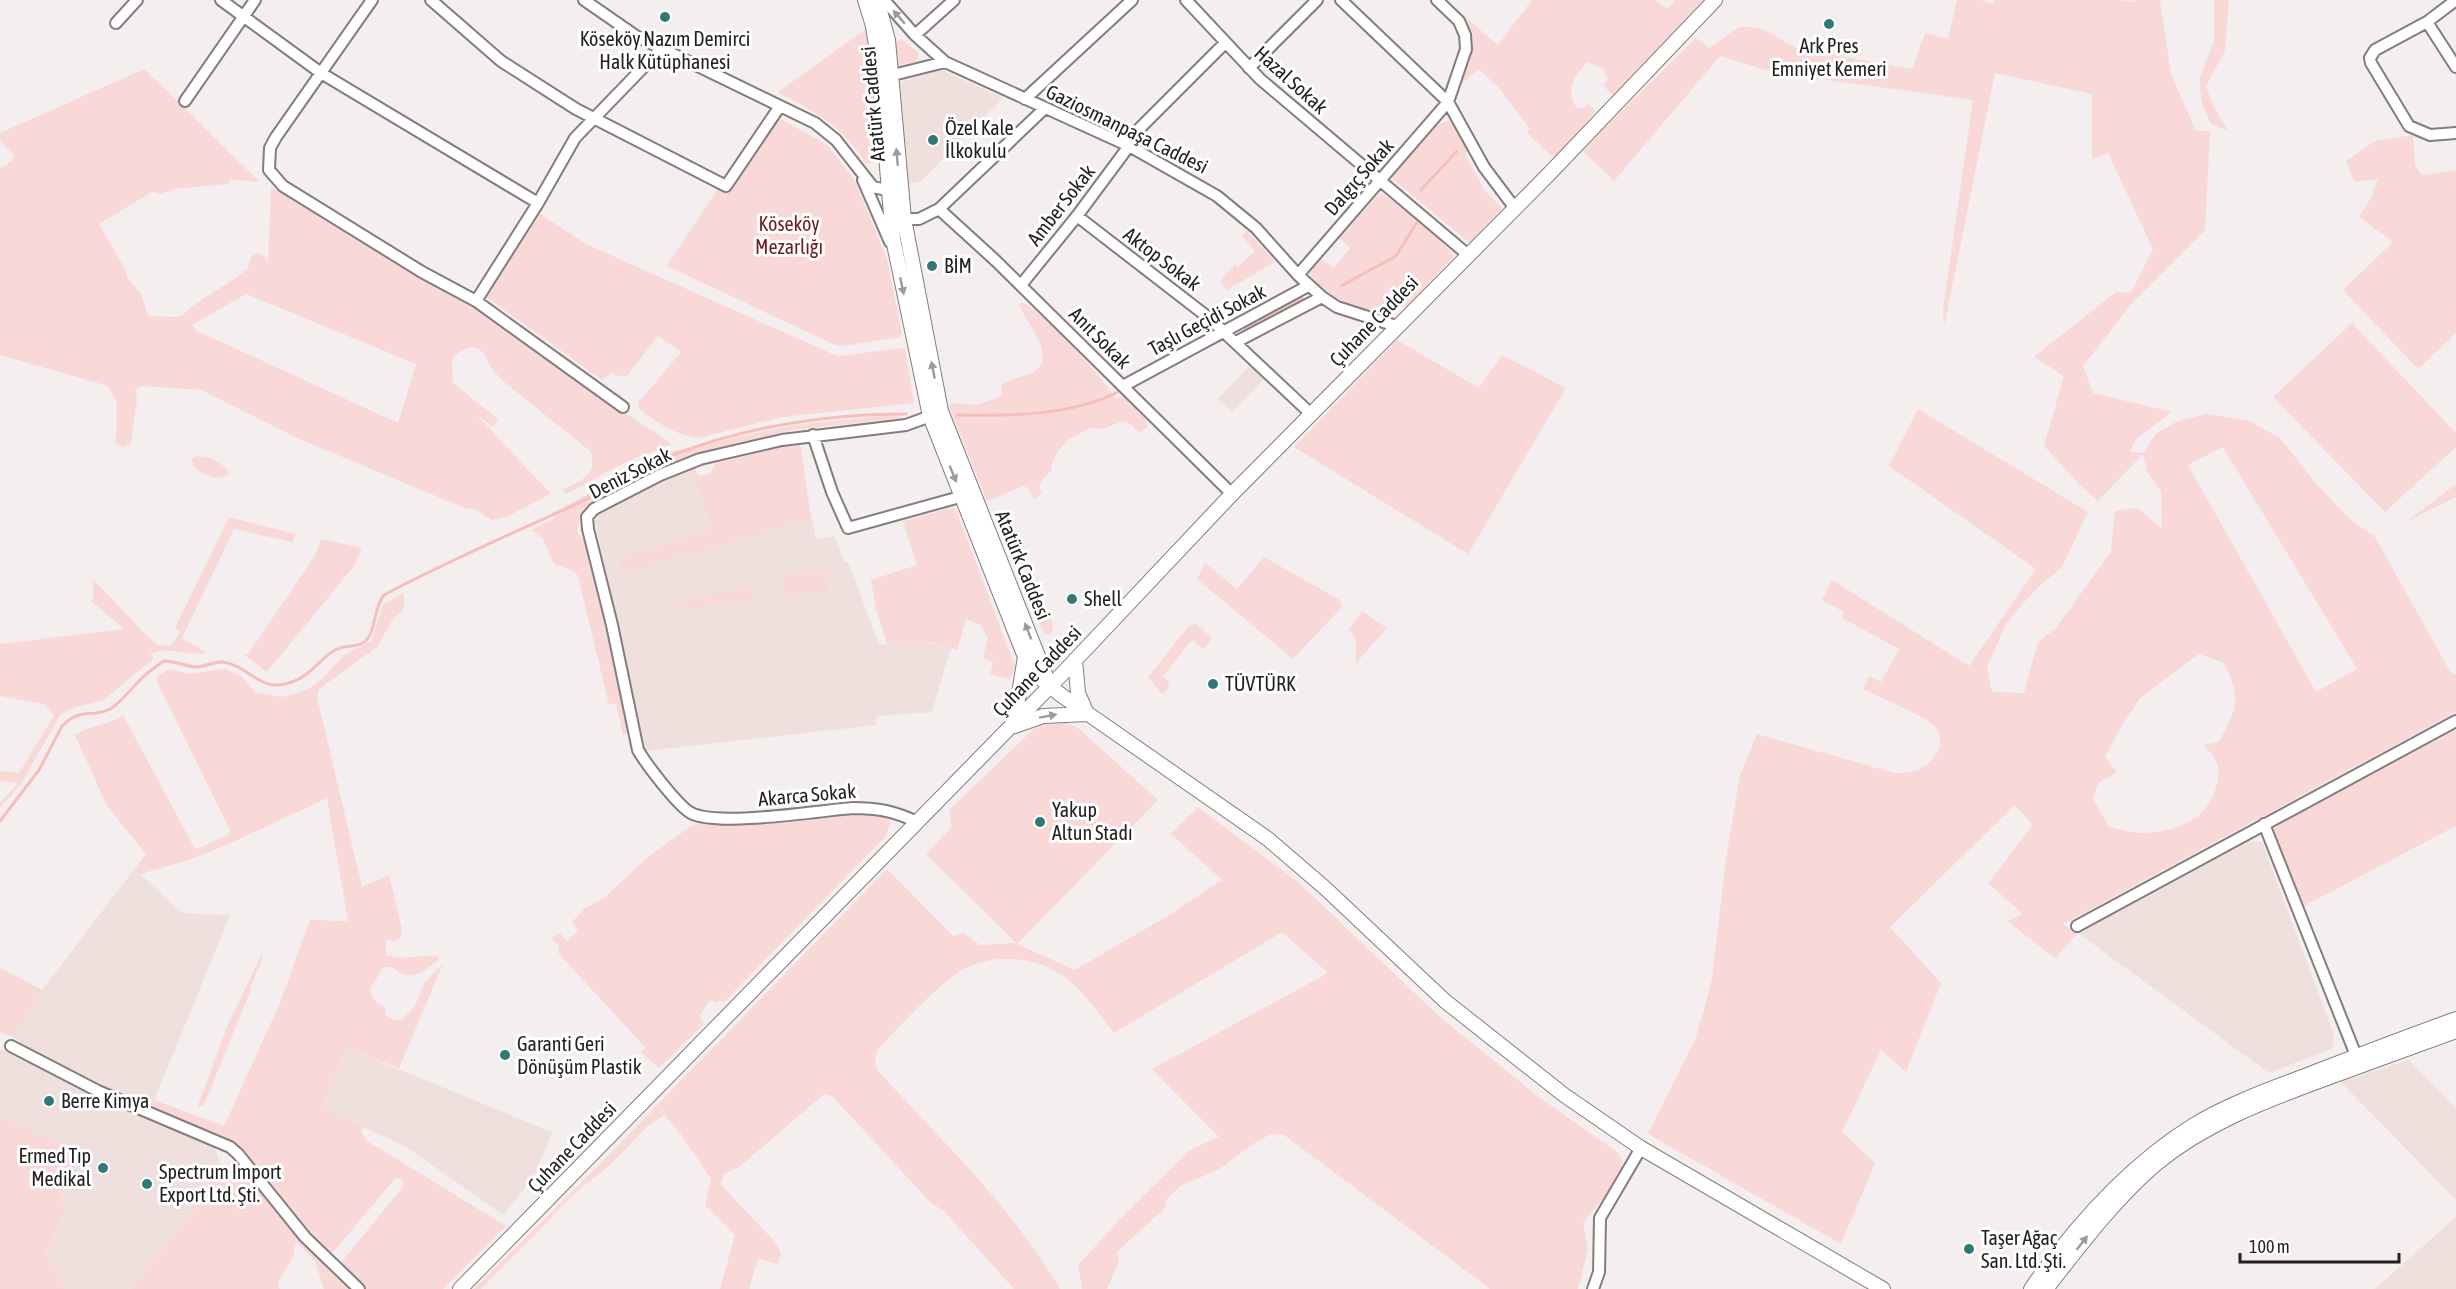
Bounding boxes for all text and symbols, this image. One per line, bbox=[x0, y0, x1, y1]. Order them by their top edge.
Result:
marker: Köseköy Nazım Demirci Halk Kütüphanesi bbox=[658, 10, 672, 24]
one-way arrow bbox=[893, 10, 906, 25]
marker: Ark Pres Emniyet Kemeri bbox=[1822, 17, 1836, 31]
place label: Köseköy Nazım Demirci Halk Kütüphanesi bbox=[580, 27, 750, 73]
place label: Ark Pres Emniyet Kemeri bbox=[1771, 34, 1887, 80]
street label: Hazal Sokak bbox=[1250, 41, 1333, 118]
street label: Atatürk Caddesi bbox=[856, 45, 889, 163]
street label: Gaziosmanpaşa Caddesi bbox=[1042, 79, 1212, 178]
place label: Özel Kale İlkokulu bbox=[945, 116, 1014, 162]
marker: Özel Kale İlkokulu bbox=[926, 133, 940, 147]
street label: Dalgıç Sokak bbox=[1319, 134, 1398, 220]
one-way arrow bbox=[892, 147, 902, 166]
street label: Amber Sokak bbox=[1022, 160, 1099, 250]
park label: Köseköy Mezarlığı bbox=[755, 212, 823, 258]
street label: Aktop Sokak bbox=[1119, 222, 1206, 295]
place label: BİM bbox=[944, 254, 972, 277]
marker: BİM bbox=[925, 259, 939, 273]
street label: Çuhane Caddesi bbox=[1325, 271, 1423, 371]
one-way arrow bbox=[898, 277, 908, 296]
street label: Taşlı Geçidi Sokak bbox=[1144, 279, 1270, 360]
street label: Anıt Sokak bbox=[1065, 302, 1136, 373]
one-way arrow bbox=[928, 360, 937, 379]
street label: Deniz Sokak bbox=[585, 442, 675, 503]
one-way arrow bbox=[948, 466, 958, 484]
street label: Atatürk Caddesi bbox=[991, 507, 1056, 623]
place label: Shell bbox=[1084, 587, 1122, 610]
marker: Shell bbox=[1065, 592, 1079, 606]
street label: Çuhane Caddesi bbox=[988, 621, 1086, 721]
one-way arrow bbox=[1023, 622, 1032, 640]
place label: TÜVTÜRK bbox=[1225, 672, 1296, 695]
marker: TÜVTÜRK bbox=[1206, 677, 1220, 691]
one-way arrow bbox=[1038, 711, 1057, 720]
street label: Akarca Sokak bbox=[757, 779, 857, 810]
place label: Yakup Altun Stadı bbox=[1052, 798, 1133, 844]
marker: Yakup Altun Stadı bbox=[1033, 815, 1047, 829]
place label: Garanti Geri Dönüşüm Plastik bbox=[517, 1032, 642, 1078]
marker: Garanti Geri Dönüşüm Plastik bbox=[498, 1048, 512, 1062]
place label: Berre Kimya bbox=[61, 1089, 149, 1112]
marker: Berre Kimya bbox=[42, 1094, 56, 1108]
street label: Çuhane Caddesi bbox=[523, 1097, 621, 1197]
place label: Ermed Tıp Medikal bbox=[19, 1144, 92, 1190]
place label: Spectrum Import Export Ltd. Şti. bbox=[159, 1160, 282, 1206]
marker: Ermed Tıp Medikal bbox=[96, 1161, 110, 1175]
marker: Spectrum Import Export Ltd. Şti. bbox=[140, 1177, 154, 1191]
place label: Taşer Ağaç San. Ltd. Şti. bbox=[1981, 1226, 2066, 1272]
scale bar bbox=[2240, 1226, 2399, 1264]
one-way arrow bbox=[2075, 1235, 2087, 1250]
text: 100 m bbox=[2249, 1236, 2290, 1257]
marker: Taşer Ağaç San. Ltd. Şti. bbox=[1962, 1242, 1976, 1256]

